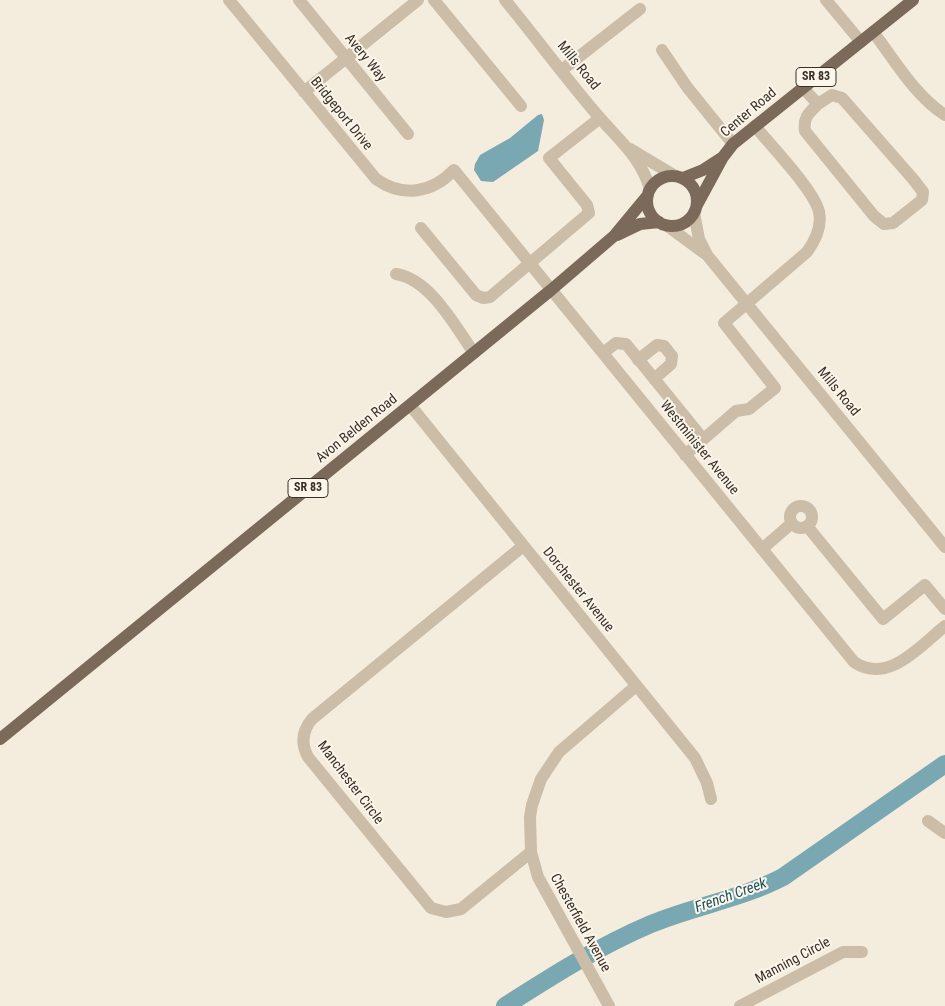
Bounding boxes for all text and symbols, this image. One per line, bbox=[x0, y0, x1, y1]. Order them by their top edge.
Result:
street label: Avery Way bbox=[341, 31, 389, 85]
street label: Mills Road bbox=[553, 38, 603, 94]
road number: SR 83 bbox=[796, 68, 836, 86]
street label: Bridgeport Drive bbox=[306, 74, 376, 154]
street label: Center Road bbox=[718, 85, 780, 141]
street label: Mills Road bbox=[813, 364, 863, 420]
street label: Avon Belden Road bbox=[313, 391, 401, 467]
street label: Westminister Avenue bbox=[656, 398, 742, 498]
road number: SR 83 bbox=[288, 478, 328, 498]
street label: Dorchester Avenue bbox=[539, 544, 617, 636]
street label: Manchester Circle bbox=[313, 738, 387, 828]
street label: Chesterfield Avenue bbox=[546, 871, 614, 975]
water label: French Creek bbox=[693, 875, 769, 917]
street label: Manning Circle bbox=[753, 934, 833, 988]

